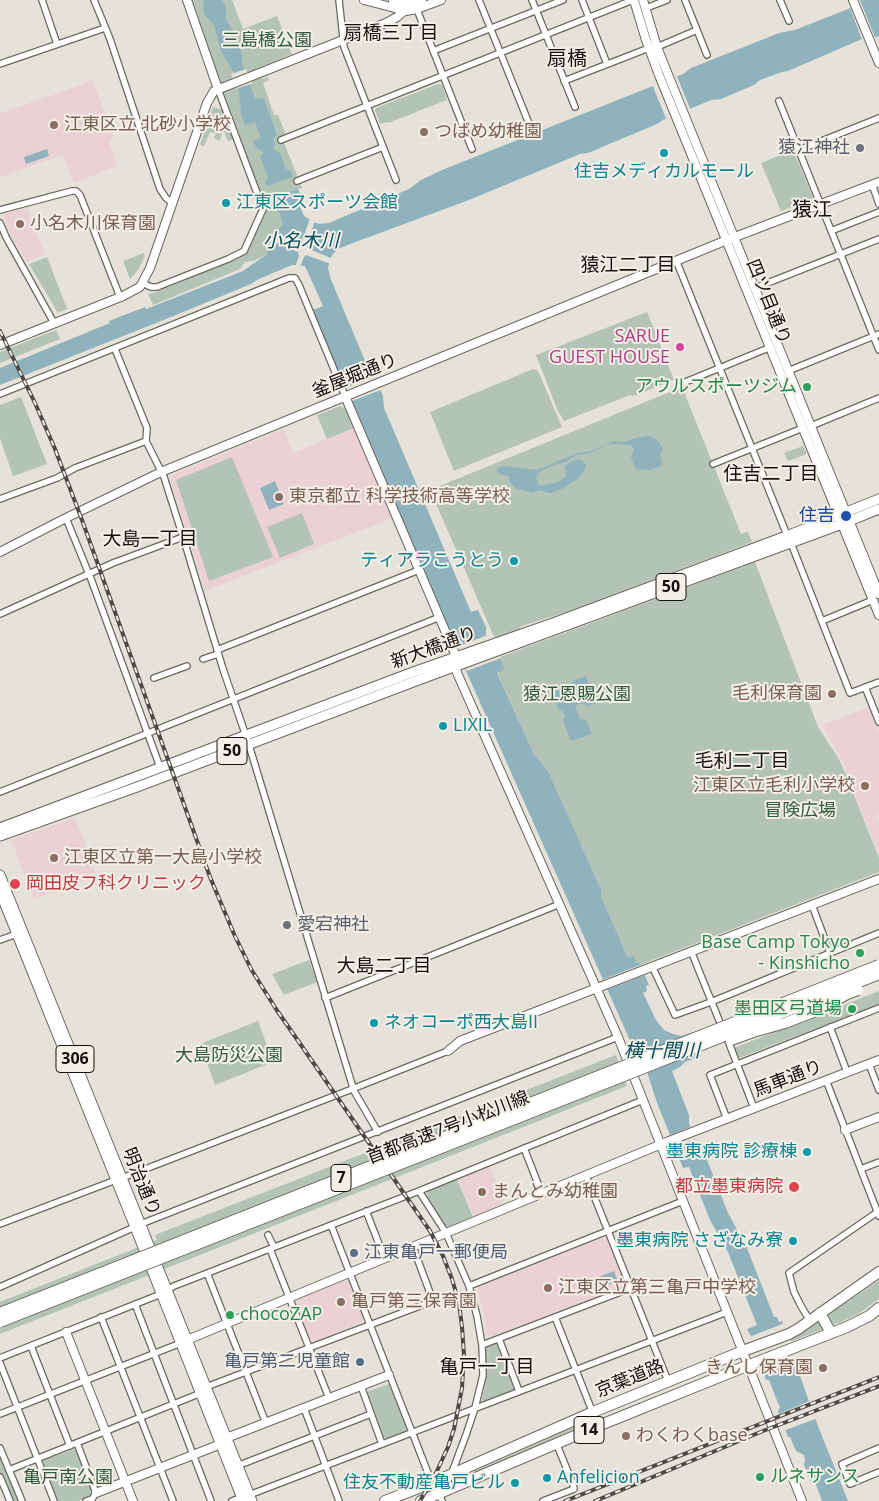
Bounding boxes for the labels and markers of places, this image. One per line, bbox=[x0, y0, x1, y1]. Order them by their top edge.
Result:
place label: 江東区立 北砂小学校 bbox=[64, 114, 231, 136]
marker: 江東区立 北砂小学校 bbox=[48, 119, 60, 131]
place label: つばめ幼稚園 bbox=[434, 121, 542, 143]
marker: つばめ幼稚園 bbox=[418, 126, 430, 138]
place label: 猿江神社 bbox=[778, 137, 850, 159]
marker: 猿江神社 bbox=[854, 142, 866, 154]
marker: 住吉メディカルモール bbox=[658, 147, 670, 159]
place label: 住吉メディカルモール bbox=[574, 161, 754, 183]
place label: 江東区スポーツ会館 bbox=[236, 192, 398, 214]
marker: 江東区スポーツ会館 bbox=[220, 197, 232, 209]
place label: 小名木川保育園 bbox=[30, 213, 156, 235]
marker: 小名木川保育園 bbox=[14, 218, 26, 230]
place label: SARUE GUEST HOUSE bbox=[549, 326, 670, 368]
marker: SARUE GUEST HOUSE bbox=[674, 341, 686, 353]
place label: アウルスポーツジム bbox=[635, 376, 797, 398]
marker: アウルスポーツジム bbox=[801, 381, 813, 393]
place label: 東京都立 科学技術高等学校 bbox=[289, 486, 510, 508]
marker: 東京都立 科学技術高等学校 bbox=[273, 491, 285, 503]
place label: 住吉 bbox=[799, 505, 835, 527]
marker: 住吉 bbox=[839, 509, 853, 523]
place label: ティアラこうとう bbox=[360, 550, 504, 572]
marker: ティアラこうとう bbox=[508, 555, 520, 567]
place label: 毛利保育園 bbox=[732, 683, 822, 705]
marker: 毛利保育園 bbox=[826, 688, 838, 700]
place label: LIXIL bbox=[453, 715, 492, 737]
marker: LIXIL bbox=[437, 720, 449, 732]
place label: 江東区立毛利小学校 bbox=[693, 775, 855, 797]
marker: 江東区立毛利小学校 bbox=[859, 780, 871, 792]
place label: 江東区立第一大島小学校 bbox=[64, 847, 262, 869]
marker: 江東区立第一大島小学校 bbox=[48, 852, 60, 864]
place label: 岡田皮フ科クリニック bbox=[26, 873, 206, 895]
marker: 岡田皮フ科クリニック bbox=[8, 877, 22, 891]
place label: 愛宕神社 bbox=[297, 914, 369, 936]
marker: 愛宕神社 bbox=[281, 919, 293, 931]
place label: Base Camp Tokyo - Kinshicho bbox=[701, 932, 850, 974]
marker: Base Camp Tokyo - Kinshicho bbox=[854, 947, 866, 959]
place label: 墨田区弓道場 bbox=[734, 998, 842, 1020]
marker: 墨田区弓道場 bbox=[846, 1003, 858, 1015]
place label: ネオコーポ西大島II bbox=[384, 1012, 538, 1034]
marker: ネオコーポ西大島II bbox=[368, 1017, 380, 1029]
place label: 墨東病院 診療棟 bbox=[666, 1141, 797, 1163]
marker: 墨東病院 診療棟 bbox=[801, 1146, 813, 1158]
place label: 都立墨東病院 bbox=[675, 1176, 783, 1198]
marker: 都立墨東病院 bbox=[787, 1180, 801, 1194]
place label: まんとみ幼稚園 bbox=[492, 1181, 618, 1203]
marker: まんとみ幼稚園 bbox=[476, 1186, 488, 1198]
place label: 墨東病院 さざなみ寮 bbox=[616, 1230, 783, 1252]
marker: 墨東病院 さざなみ寮 bbox=[787, 1235, 799, 1247]
place label: 江東亀戸一郵便局 bbox=[364, 1242, 508, 1264]
marker: 江東亀戸一郵便局 bbox=[348, 1247, 360, 1259]
place label: 江東区立第三亀戸中学校 bbox=[558, 1277, 756, 1299]
marker: 江東区立第三亀戸中学校 bbox=[542, 1282, 554, 1294]
place label: 亀戸第三保育園 bbox=[351, 1291, 477, 1313]
marker: 亀戸第三保育園 bbox=[335, 1296, 347, 1308]
place label: chocoZAP bbox=[240, 1304, 322, 1326]
marker: chocoZAP bbox=[224, 1309, 236, 1321]
place label: 亀戸第二児童館 bbox=[224, 1351, 350, 1373]
marker: 亀戸第二児童館 bbox=[354, 1356, 366, 1368]
place label: きんし保育園 bbox=[705, 1357, 813, 1379]
marker: きんし保育園 bbox=[817, 1362, 829, 1374]
place label: わくわくbase bbox=[636, 1425, 748, 1447]
marker: わくわくbase bbox=[620, 1430, 632, 1442]
place label: ルネサンス bbox=[770, 1466, 860, 1488]
place label: Anfelicion bbox=[557, 1467, 640, 1489]
marker: ルネサンス bbox=[754, 1471, 766, 1483]
place label: 住友不動産亀戸ビル bbox=[343, 1472, 505, 1494]
marker: Anfelicion bbox=[541, 1472, 553, 1484]
marker: 住友不動産亀戸ビル bbox=[509, 1477, 521, 1489]

